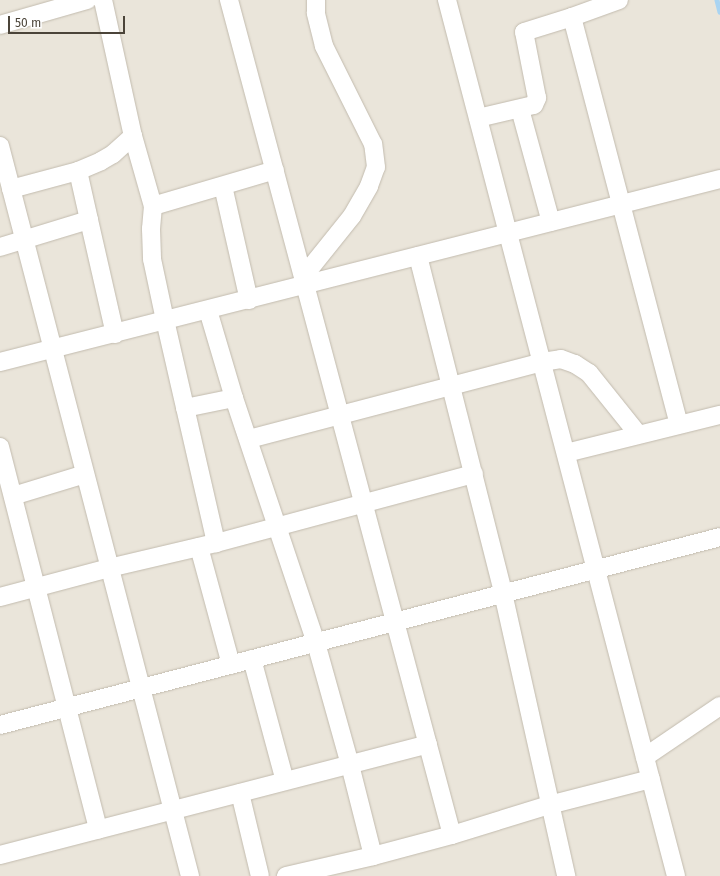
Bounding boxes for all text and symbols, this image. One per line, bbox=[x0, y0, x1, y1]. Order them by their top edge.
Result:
scale bar bbox=[10, 8, 127, 34]
text: 50 m bbox=[15, 16, 41, 30]

